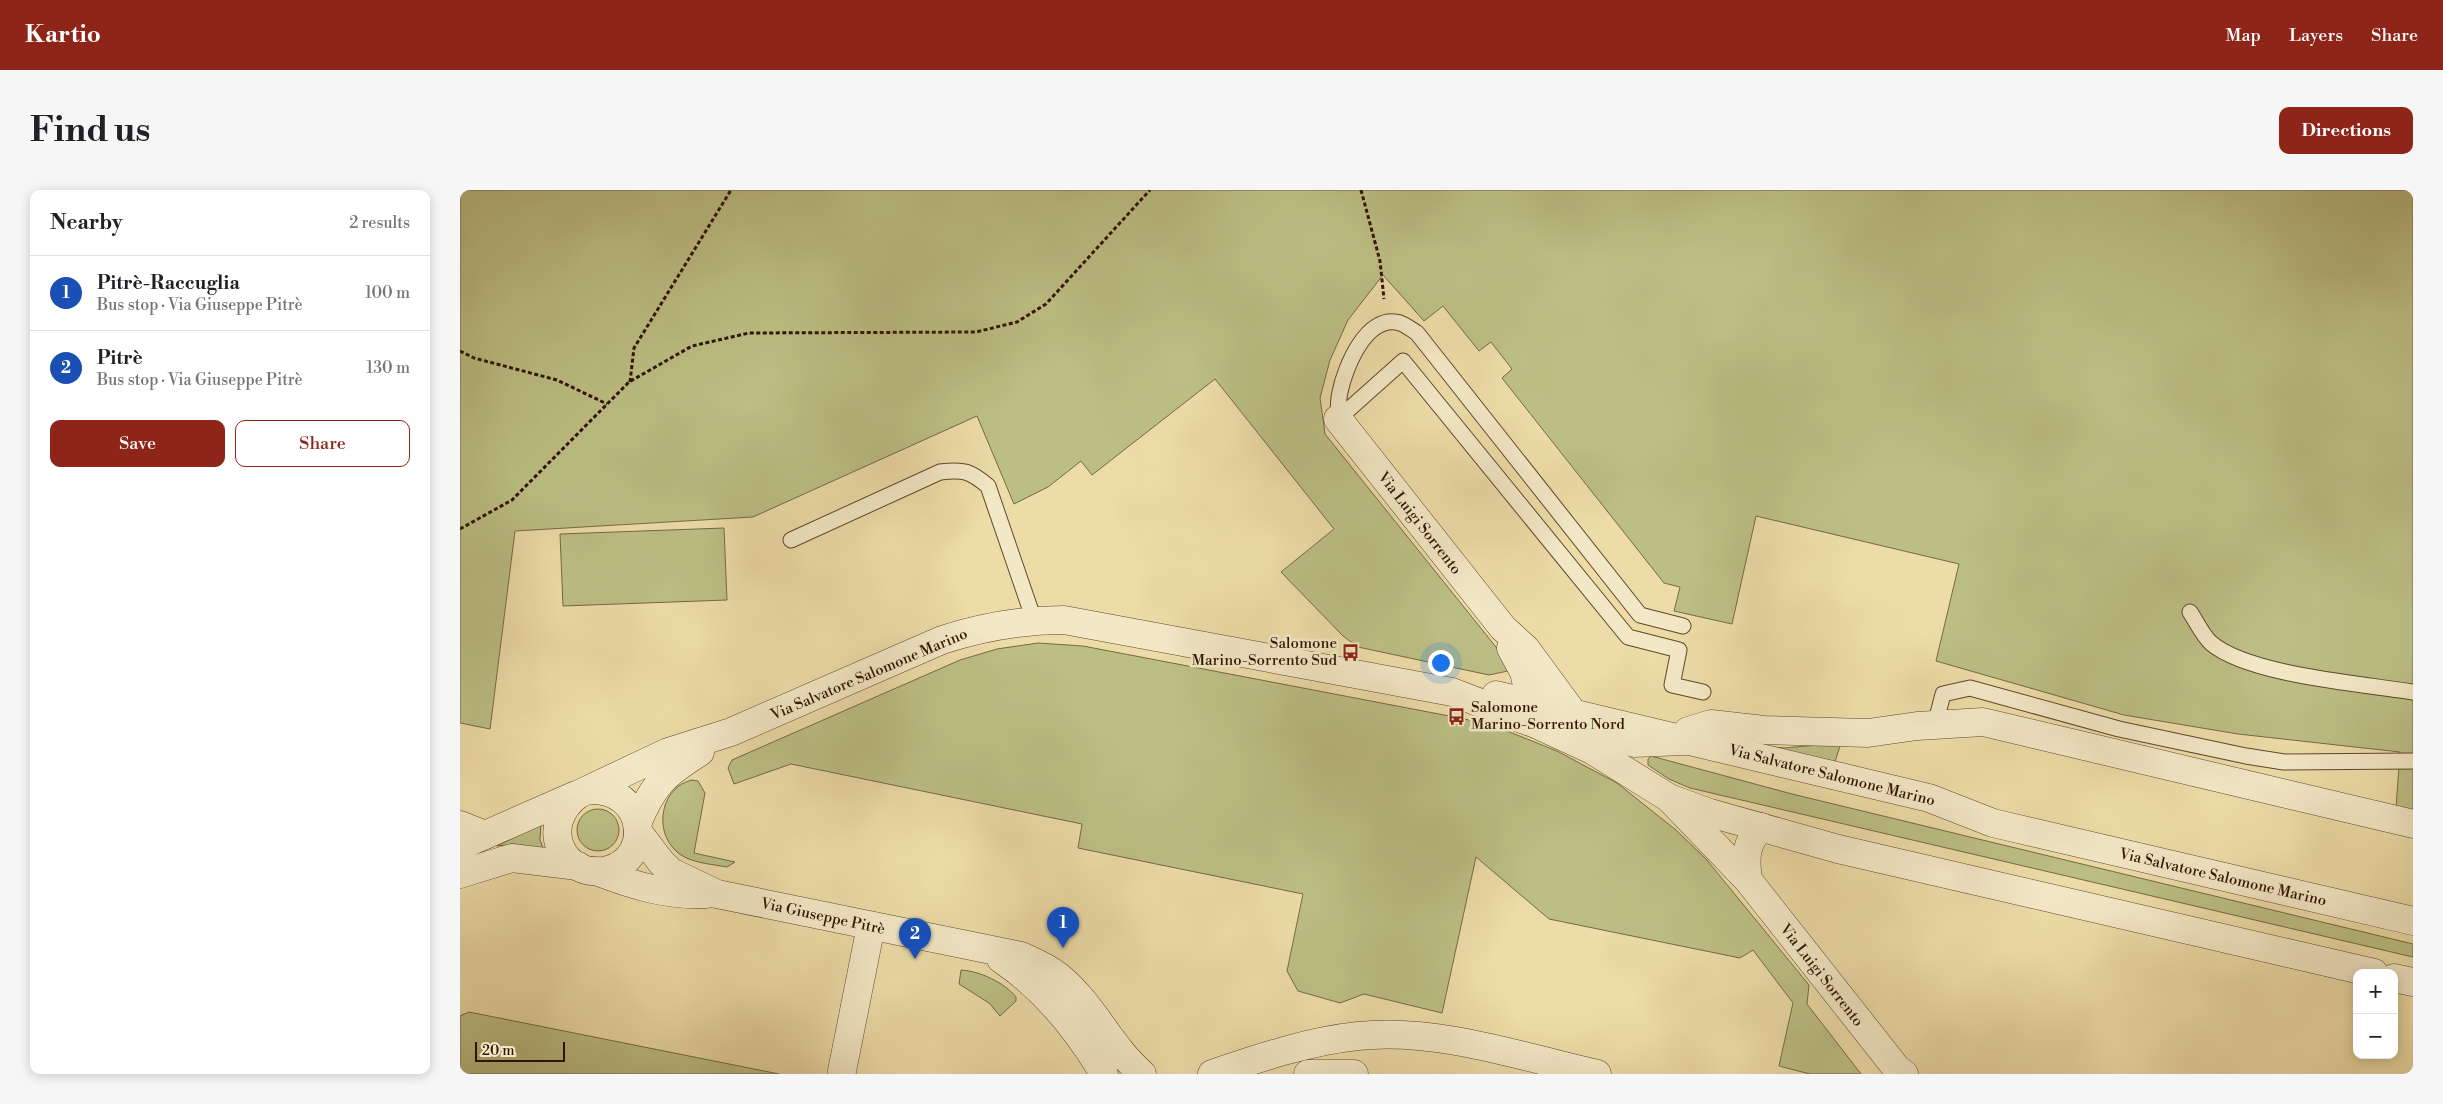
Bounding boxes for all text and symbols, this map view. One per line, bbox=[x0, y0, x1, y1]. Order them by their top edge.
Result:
text: Kartio bbox=[25, 20, 101, 50]
text: Map bbox=[2226, 24, 2261, 47]
text: Layers bbox=[2289, 24, 2343, 47]
text: Share bbox=[2371, 24, 2418, 47]
button: Directions bbox=[2279, 107, 2413, 154]
text: Find us bbox=[30, 109, 150, 152]
text: Nearby bbox=[50, 210, 123, 236]
text: 2 results bbox=[349, 213, 410, 233]
text: Pitrè-Raccuglia bbox=[97, 271, 240, 295]
text: 1 bbox=[62, 283, 70, 303]
text: 100 m bbox=[365, 283, 410, 303]
text: Bus stop · Via Giuseppe Pitrè bbox=[97, 295, 303, 315]
text: Pitrè bbox=[97, 346, 143, 370]
text: 2 bbox=[61, 358, 71, 378]
text: 130 m bbox=[366, 358, 410, 378]
text: Bus stop · Via Giuseppe Pitrè bbox=[97, 370, 303, 390]
button: Save bbox=[50, 420, 225, 467]
button: Share bbox=[235, 420, 410, 467]
street label: Via Luigi Sorrento bbox=[1373, 467, 1466, 578]
street label: Via Salvatore Salomone Marino bbox=[767, 624, 971, 725]
place label: Salomone Marino-Sorrento Sud bbox=[1192, 634, 1337, 670]
bus stop icon: Salomone Marino-Sorrento Sud bbox=[1341, 642, 1361, 662]
your location bbox=[1428, 650, 1454, 676]
place label: Salomone Marino-Sorrento Nord bbox=[1471, 698, 1625, 734]
bus stop icon: Salomone Marino-Sorrento Nord bbox=[1447, 706, 1467, 726]
street label: Via Salvatore Salomone Marino bbox=[1726, 740, 1937, 810]
street label: Via Salvatore Salomone Marino bbox=[2116, 844, 2328, 911]
street label: Via Giuseppe Pitrè bbox=[758, 894, 887, 939]
pin: 1 bbox=[1047, 907, 1079, 948]
pin: 2 bbox=[899, 918, 931, 959]
street label: Via Luigi Sorrento bbox=[1775, 919, 1868, 1030]
map controls bbox=[2353, 969, 2398, 1059]
button: + bbox=[2353, 969, 2398, 1014]
button: − bbox=[2353, 1014, 2398, 1059]
scale bar bbox=[475, 1039, 565, 1062]
text: 20 m bbox=[482, 1042, 514, 1060]

